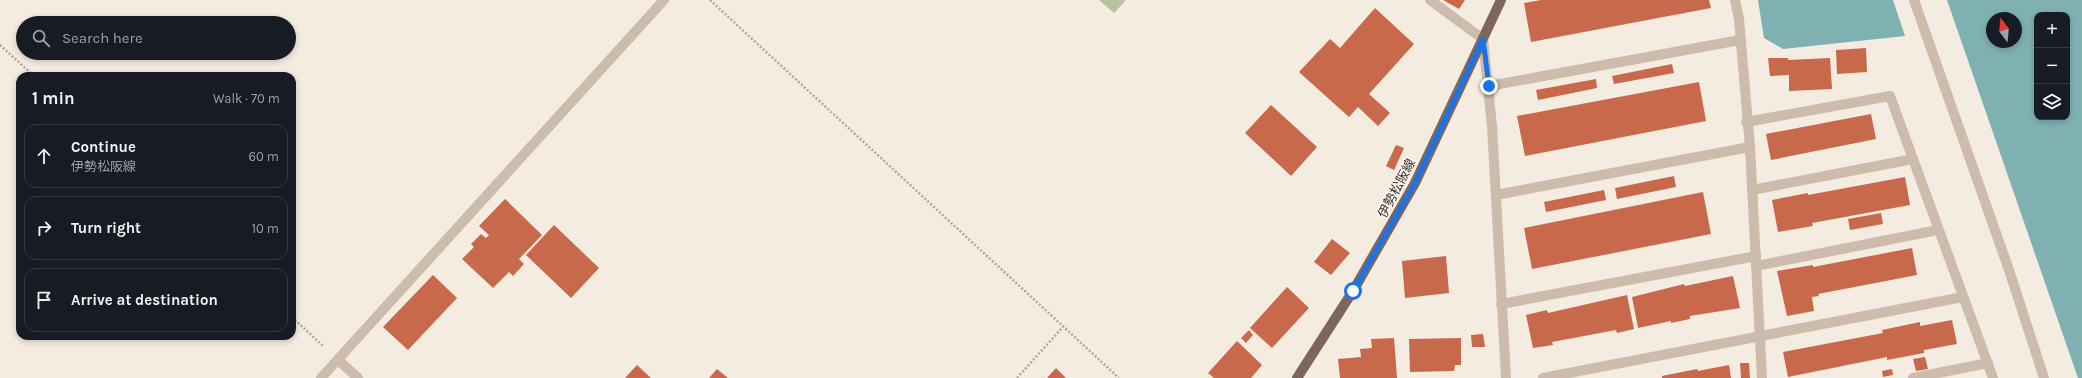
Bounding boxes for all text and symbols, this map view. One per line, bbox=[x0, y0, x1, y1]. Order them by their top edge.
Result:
north arrow bbox=[1986, 12, 2022, 48]
map controls bbox=[2034, 12, 2070, 120]
button: + bbox=[2034, 12, 2070, 48]
search box bbox=[16, 16, 296, 60]
icon: search bbox=[30, 27, 52, 49]
text: Search here bbox=[62, 29, 143, 47]
button: − bbox=[2034, 48, 2070, 84]
route end bbox=[1480, 77, 1498, 95]
button: layers bbox=[2034, 84, 2070, 120]
text: 1 min bbox=[32, 88, 75, 108]
text: Walk · 70 m bbox=[213, 91, 280, 106]
text: Continue bbox=[71, 138, 136, 156]
icon: ahead bbox=[33, 145, 55, 167]
text: 60 m bbox=[249, 149, 279, 164]
street label: 伊勢松阪線 bbox=[1375, 156, 1418, 220]
text: 伊勢松阪線 bbox=[71, 159, 136, 174]
icon: right bbox=[33, 217, 55, 239]
text: Turn right bbox=[71, 219, 141, 237]
text: 10 m bbox=[252, 221, 279, 236]
route start bbox=[1344, 282, 1362, 300]
icon: arrive bbox=[33, 289, 55, 311]
text: Arrive at destination bbox=[71, 291, 218, 309]

